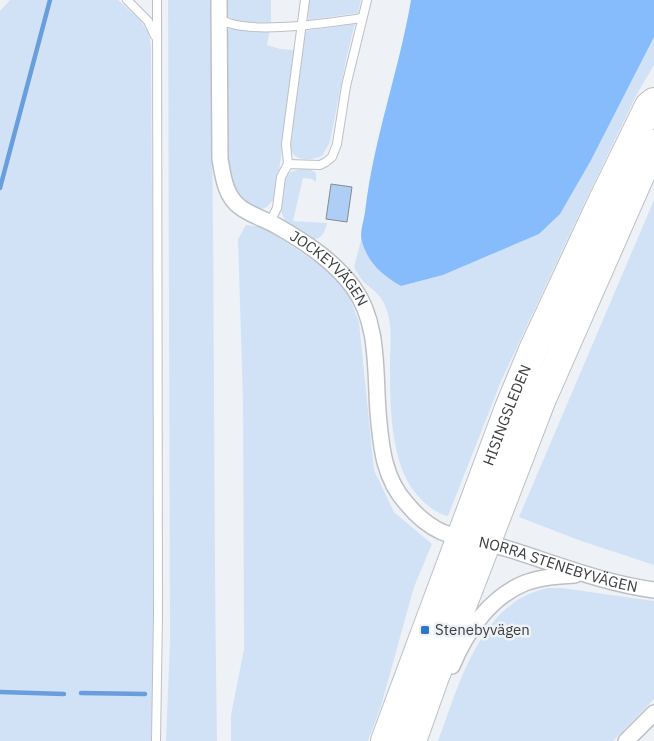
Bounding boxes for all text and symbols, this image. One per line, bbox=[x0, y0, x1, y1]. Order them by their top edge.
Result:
street label: JOCKEYVÄGEN bbox=[287, 226, 373, 309]
street label: HISINGSLEDEN bbox=[478, 362, 535, 468]
street label: NORRA STENEBYVÄGEN bbox=[477, 532, 639, 596]
place label: Stenebyvägen bbox=[435, 620, 530, 639]
marker: Stenebyvägen bbox=[419, 624, 431, 636]

